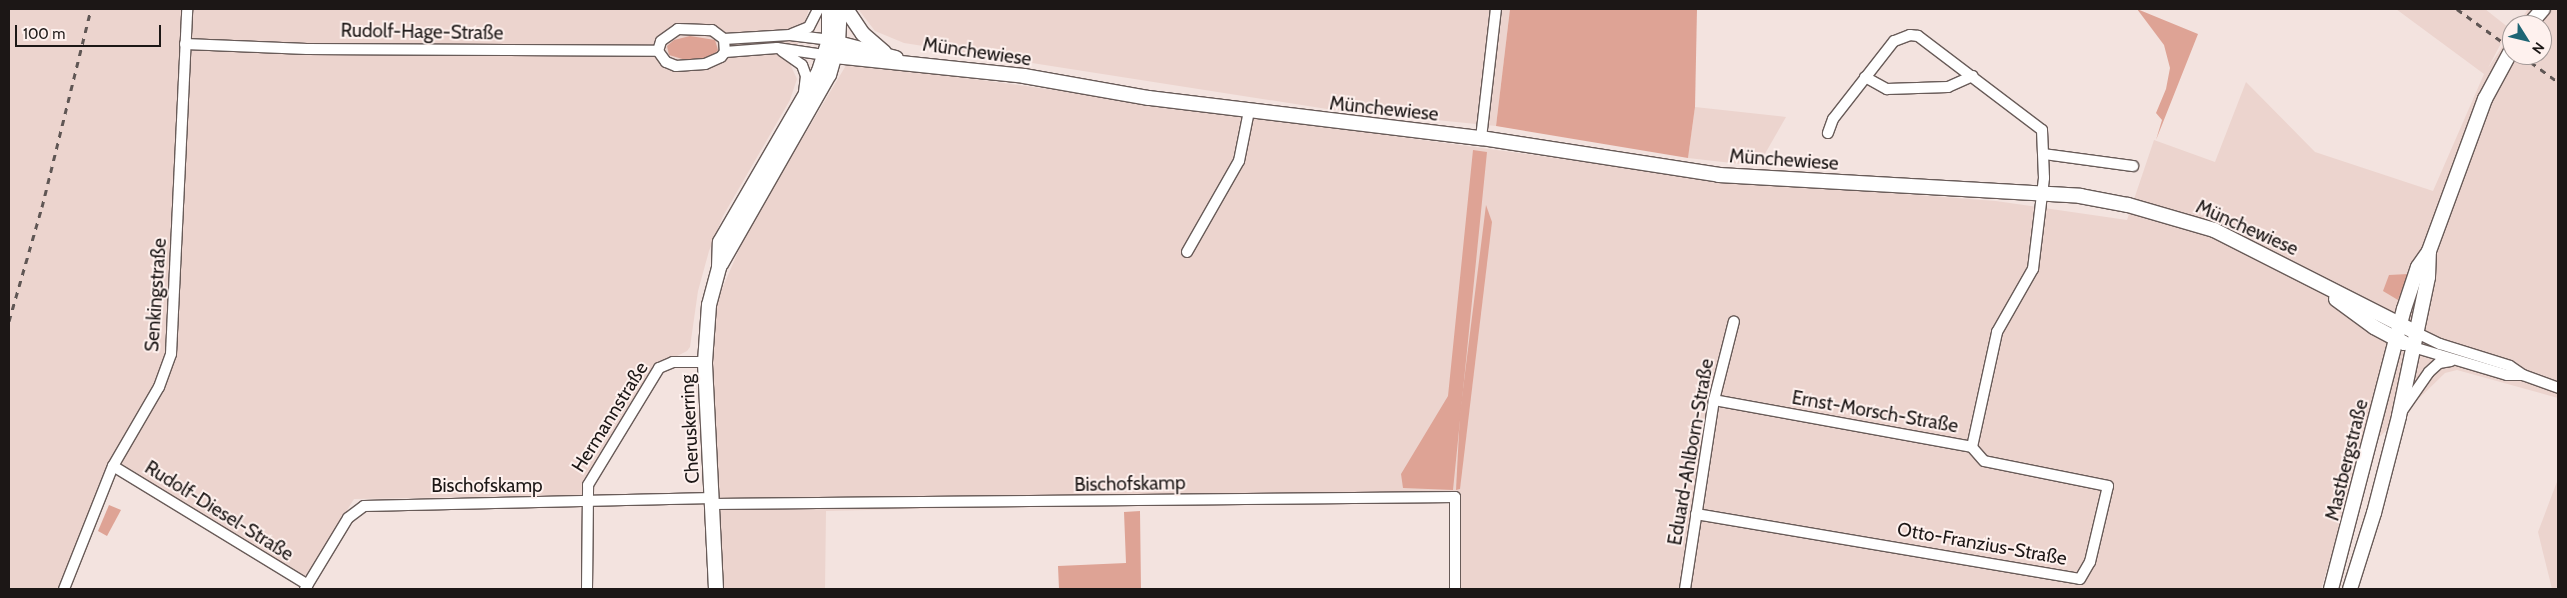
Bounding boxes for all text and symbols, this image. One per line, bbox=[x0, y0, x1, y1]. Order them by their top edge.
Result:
scale bar bbox=[18, 15, 164, 47]
north arrow bbox=[2502, 15, 2552, 65]
street label: Rudolf-Hage-Straße bbox=[340, 19, 504, 45]
text: 100 m bbox=[23, 25, 65, 43]
street label: Münchewiese bbox=[921, 33, 1033, 71]
text: N bbox=[2528, 39, 2549, 58]
street label: Münchewiese bbox=[1328, 92, 1440, 126]
street label: Münchewiese bbox=[1729, 145, 1839, 175]
street label: Münchewiese bbox=[2192, 195, 2302, 261]
street label: Senkingstraße bbox=[141, 237, 171, 353]
street label: Eduard-Ahlborn-Straße bbox=[1663, 357, 1719, 547]
street label: Hermannstraße bbox=[567, 358, 653, 476]
street label: Cheruskerring bbox=[676, 374, 704, 484]
street label: Ernst-Morsch-Straße bbox=[1790, 386, 1960, 438]
street label: Mastbergstraße bbox=[2321, 397, 2373, 523]
street label: Rudolf-Diesel-Straße bbox=[141, 456, 297, 566]
street label: Bischofskamp bbox=[1074, 472, 1186, 496]
street label: Bischofskamp bbox=[431, 475, 543, 497]
street label: Otto-Franzius-Straße bbox=[1895, 518, 2069, 570]

